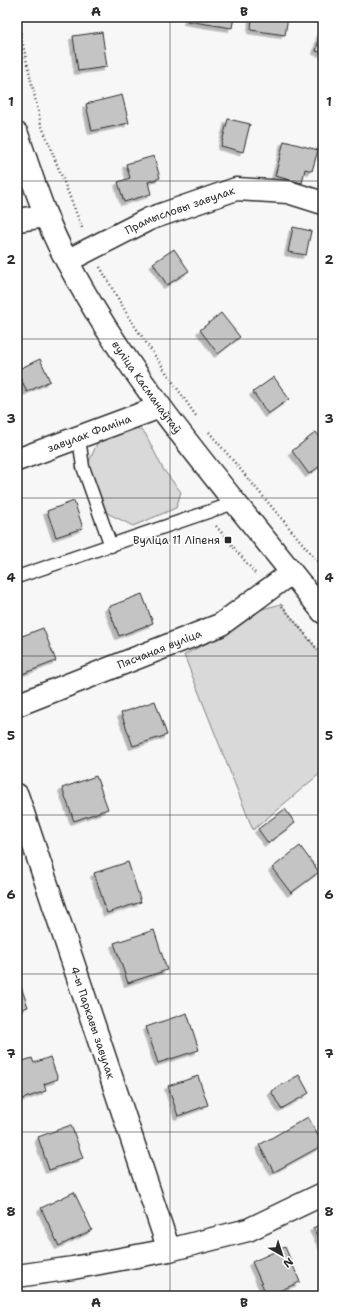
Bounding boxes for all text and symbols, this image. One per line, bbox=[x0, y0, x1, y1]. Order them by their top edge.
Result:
text: A bbox=[91, 3, 101, 20]
text: B bbox=[240, 3, 248, 20]
text: 1 bbox=[8, 93, 14, 110]
text: 1 bbox=[326, 93, 332, 110]
street label: Прамысловы завулак bbox=[122, 183, 237, 238]
text: 2 bbox=[6, 251, 16, 268]
text: 2 bbox=[324, 251, 334, 268]
street label: вуліца Касманаўтаў bbox=[108, 338, 185, 437]
text: 3 bbox=[6, 410, 16, 427]
text: 3 bbox=[324, 410, 334, 427]
street label: завулак Фаміна bbox=[45, 411, 134, 456]
place label: Вуліца 11 Ліпеня bbox=[133, 533, 220, 548]
marker: Вуліца 11 Ліпеня bbox=[223, 535, 233, 545]
text: 4 bbox=[6, 569, 16, 586]
text: 4 bbox=[324, 569, 334, 586]
street label: Пясчаная вуліца bbox=[115, 626, 204, 673]
text: 5 bbox=[7, 727, 15, 744]
text: 5 bbox=[325, 727, 333, 744]
text: 6 bbox=[6, 886, 16, 903]
text: 6 bbox=[324, 886, 334, 903]
street label: 4-ы Паркавы завулак bbox=[67, 964, 118, 1081]
text: 7 bbox=[6, 1045, 16, 1062]
text: 7 bbox=[324, 1045, 334, 1062]
text: 8 bbox=[6, 1203, 16, 1220]
text: 8 bbox=[324, 1203, 334, 1220]
north arrow bbox=[262, 1235, 302, 1275]
text: N bbox=[280, 1254, 296, 1271]
text: A bbox=[91, 1294, 101, 1311]
text: B bbox=[240, 1294, 248, 1311]

